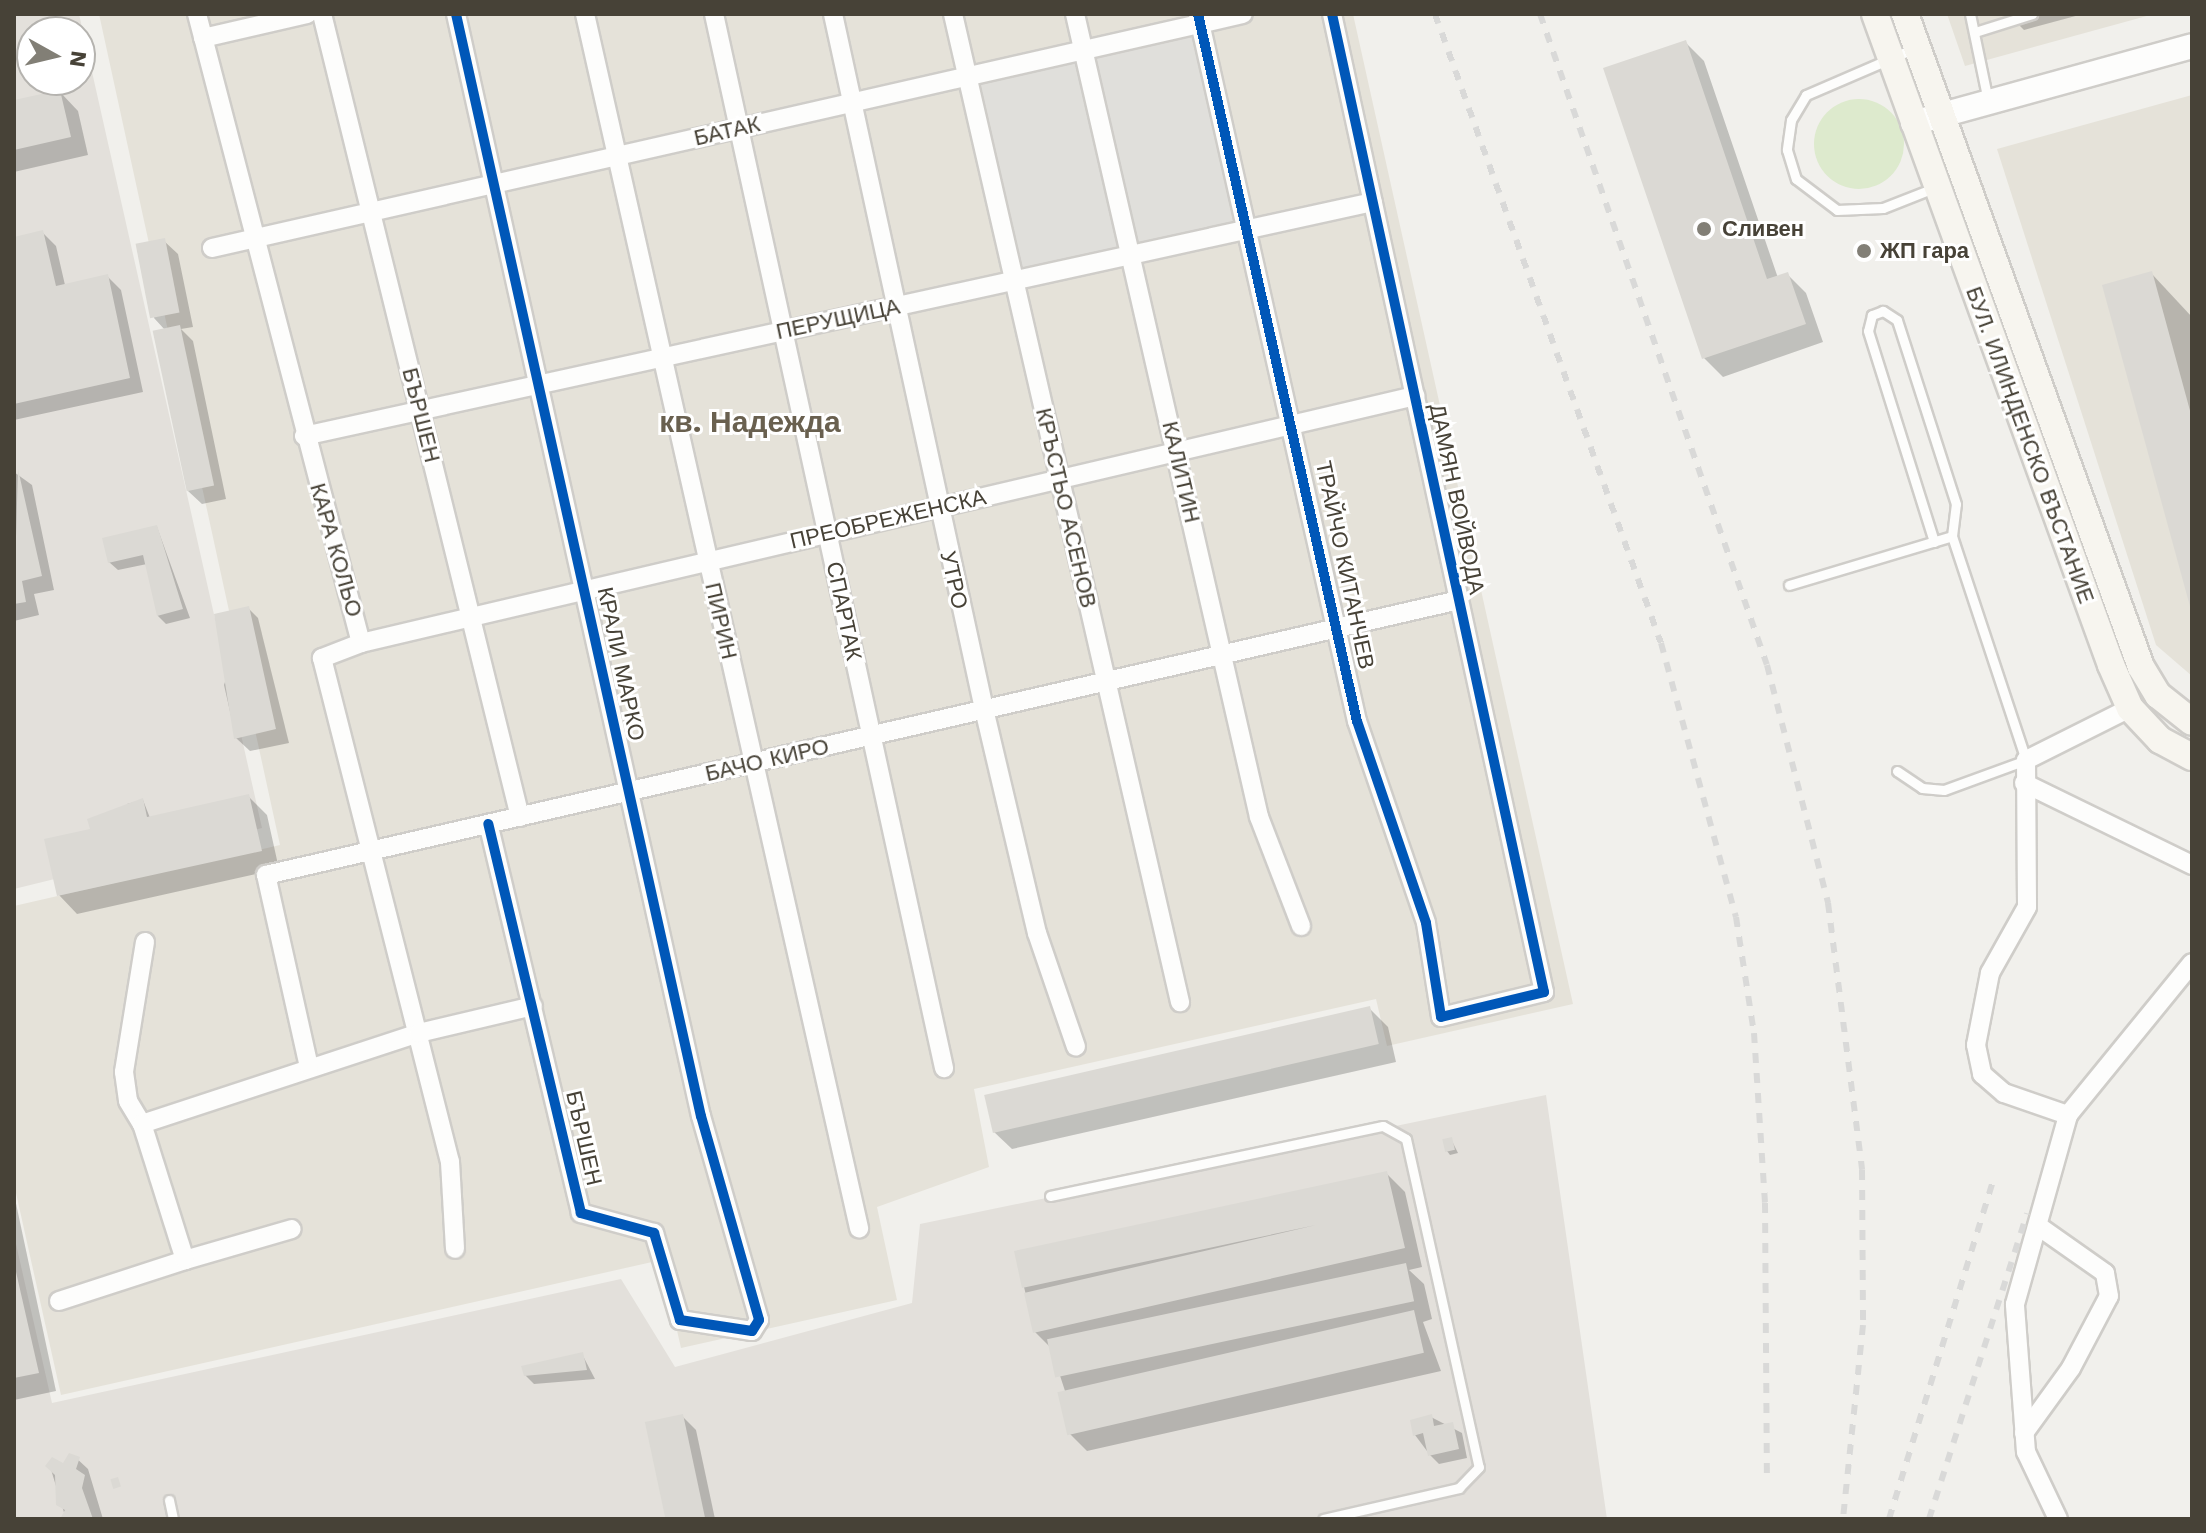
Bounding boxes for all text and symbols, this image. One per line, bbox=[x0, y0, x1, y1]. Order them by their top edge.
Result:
north arrow bbox=[16, 16, 96, 96]
text: N bbox=[65, 49, 92, 69]
street label: БАТАК bbox=[691, 111, 763, 151]
place label: Сливен bbox=[1722, 216, 1804, 242]
marker: Сливен bbox=[1693, 218, 1715, 240]
place label: ЖП гара bbox=[1880, 238, 1969, 264]
marker: ЖП гара bbox=[1855, 242, 1873, 260]
street label: БУЛ. ИЛИНДЕНСКО ВЪСТАНИЕ bbox=[1960, 283, 2100, 607]
street label: ПЕРУЩИЦА bbox=[774, 293, 902, 345]
street label: БЪРШЕН bbox=[397, 365, 445, 465]
street label: ДАМЯН ВОЙВОДА bbox=[1424, 401, 1490, 597]
district label: кв. Надежда bbox=[659, 404, 841, 440]
street label: КРЪСТЬО АСЕНОВ bbox=[1030, 405, 1102, 611]
street label: КАЛИТИН bbox=[1157, 419, 1205, 525]
street label: ТРАЙЧО КИТАНЧЕВ bbox=[1310, 458, 1380, 672]
street label: КАРА КОЛЬО bbox=[304, 480, 368, 620]
street label: ПРЕОБРЕЖЕНСКА bbox=[787, 484, 989, 554]
street label: УТРО bbox=[935, 548, 973, 612]
street label: СПАРТАК bbox=[821, 559, 867, 663]
street label: ПИРИН bbox=[699, 580, 743, 662]
street label: КРАЛИ МАРКО bbox=[592, 585, 650, 743]
street label: БАЧО КИРО bbox=[703, 733, 831, 787]
street label: БЪРШЕН bbox=[560, 1088, 608, 1188]

